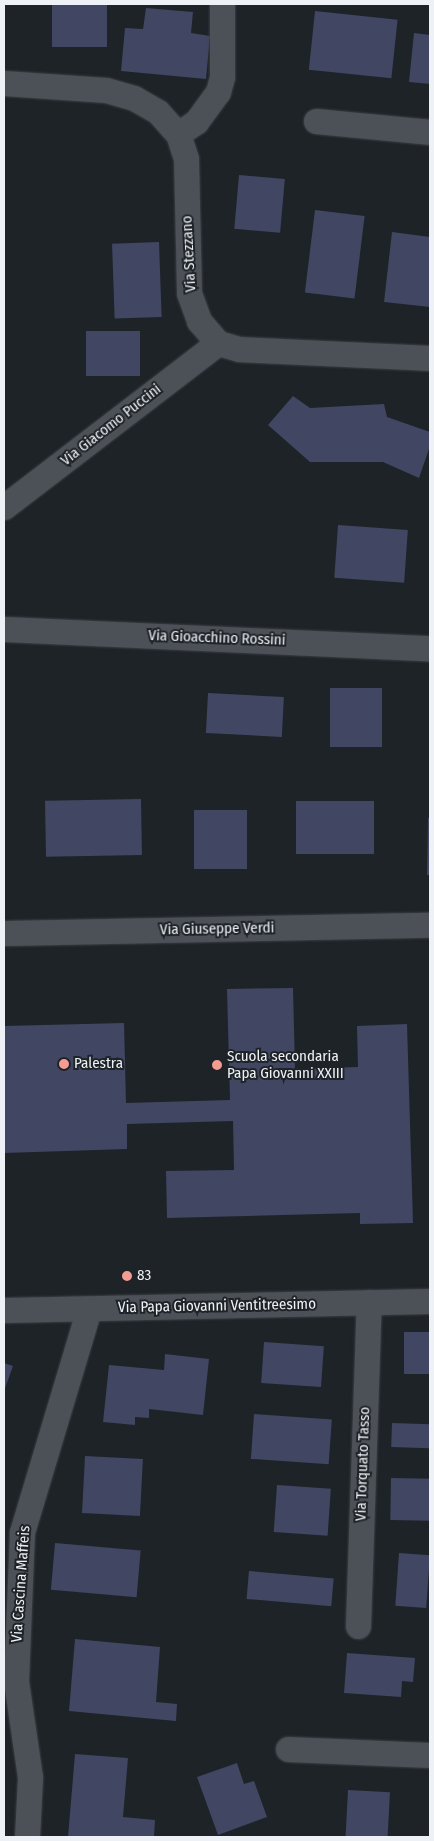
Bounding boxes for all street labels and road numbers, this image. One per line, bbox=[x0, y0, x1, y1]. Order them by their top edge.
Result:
street label: Via Stezzano bbox=[178, 215, 200, 293]
street label: Via Giacomo Puccini bbox=[57, 380, 165, 470]
street label: Via Gioacchino Rossini bbox=[148, 627, 286, 649]
street label: Via Giuseppe Verdi bbox=[160, 919, 274, 939]
street label: Via Papa Giovanni Ventitreesimo bbox=[118, 1295, 316, 1317]
street label: Via Torquato Tasso bbox=[352, 1407, 374, 1521]
street label: Via Cascina Maffeis bbox=[8, 1525, 34, 1643]

